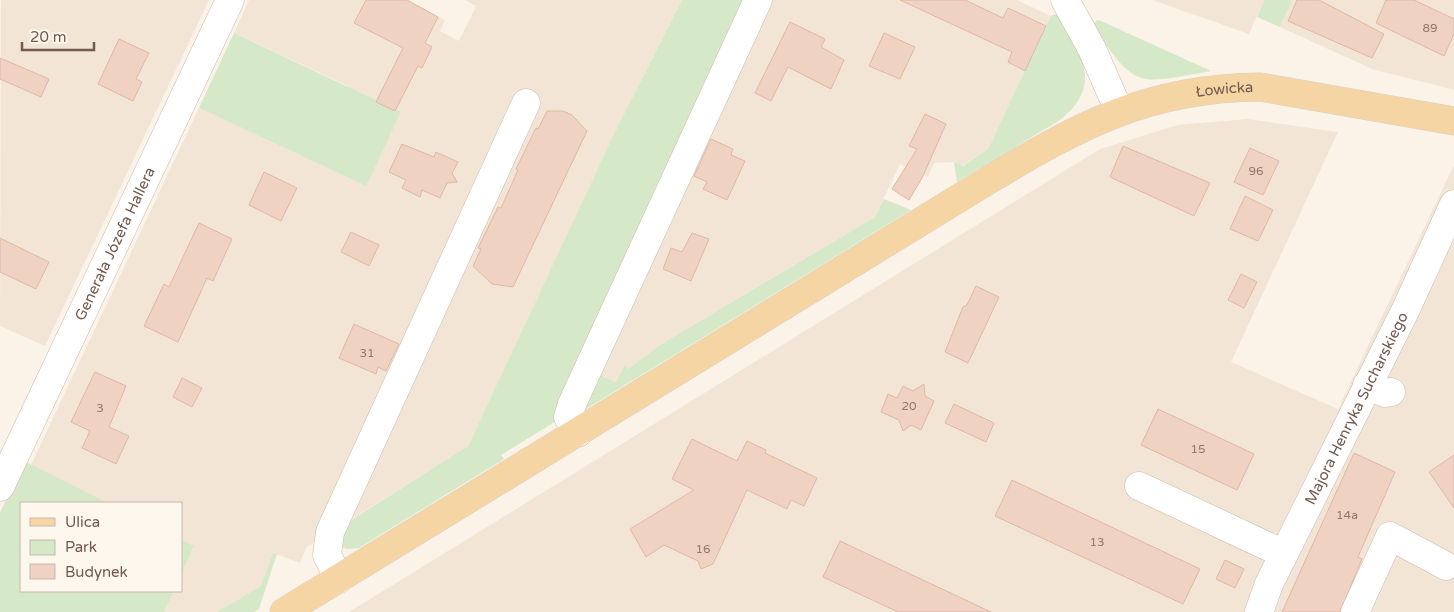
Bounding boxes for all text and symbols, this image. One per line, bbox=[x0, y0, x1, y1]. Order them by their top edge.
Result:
scale bar bbox=[22, 20, 95, 52]
house number: 89 bbox=[1422, 21, 1438, 35]
text: 20 m bbox=[30, 28, 67, 46]
street label: Łowicka bbox=[1194, 78, 1253, 101]
street label: Generała Józefa Hallera bbox=[71, 164, 159, 323]
house number: 96 bbox=[1248, 164, 1264, 178]
street label: Majora Henryka Sucharskiego bbox=[1301, 309, 1412, 508]
house number: 31 bbox=[359, 346, 375, 360]
house number: 20 bbox=[901, 399, 917, 413]
house number: 3 bbox=[96, 401, 104, 415]
house number: 15 bbox=[1190, 442, 1206, 456]
legend bbox=[20, 502, 182, 592]
house number: 14a bbox=[1336, 508, 1358, 522]
text: Ulica bbox=[65, 513, 100, 531]
house number: 13 bbox=[1089, 535, 1105, 549]
text: Park bbox=[65, 538, 97, 556]
house number: 16 bbox=[695, 542, 711, 556]
text: Budynek bbox=[65, 563, 128, 581]

